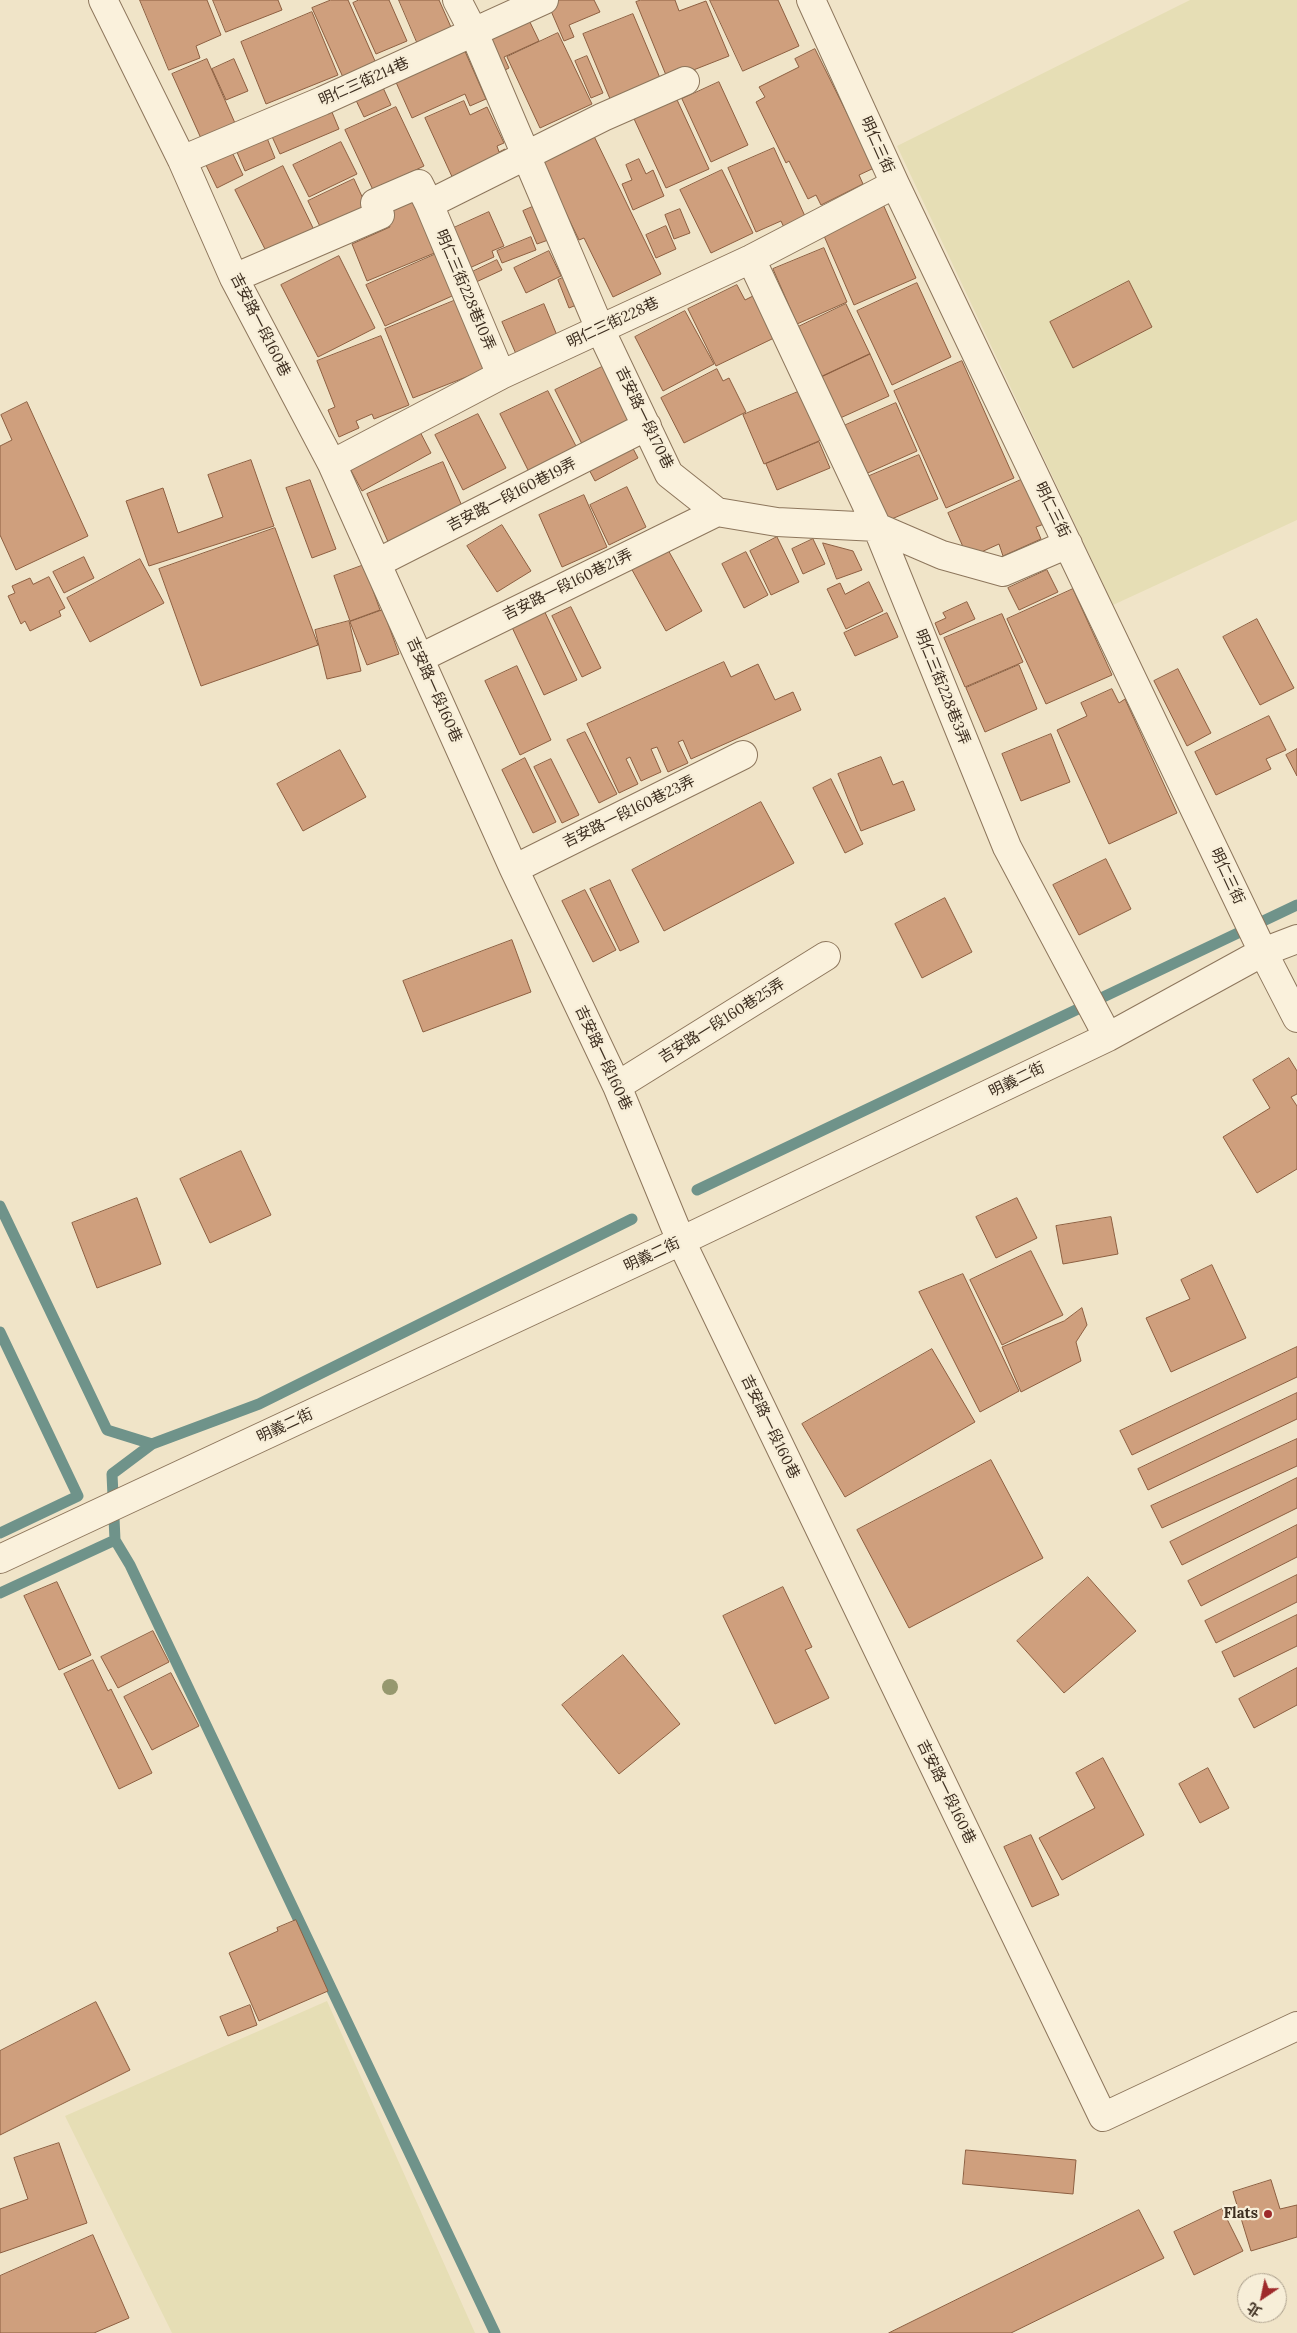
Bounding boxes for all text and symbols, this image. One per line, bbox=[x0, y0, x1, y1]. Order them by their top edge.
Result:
street label: 明仁三街214巷 bbox=[316, 54, 412, 110]
street label: 明仁三街 bbox=[857, 114, 897, 176]
street label: 明仁三街228巷10弄 bbox=[431, 227, 499, 353]
street label: 吉安路一段160巷 bbox=[226, 270, 294, 380]
street label: 明仁三街228巷 bbox=[564, 294, 662, 352]
street label: 吉安路一段170巷 bbox=[611, 364, 677, 472]
street label: 吉安路一段160巷19弄 bbox=[444, 455, 580, 535]
street label: 明仁三街 bbox=[1031, 479, 1073, 541]
street label: 吉安路一段160巷21弄 bbox=[500, 546, 636, 624]
street label: 明仁三街228巷3弄 bbox=[911, 627, 973, 747]
street label: 吉安路一段160巷 bbox=[403, 635, 465, 745]
street label: 吉安路一段160巷23弄 bbox=[560, 772, 698, 852]
street label: 明仁三街 bbox=[1206, 845, 1248, 907]
street label: 吉安路一段160巷25弄 bbox=[656, 975, 788, 1067]
street label: 吉安路一段160巷 bbox=[571, 1003, 635, 1113]
street label: 明義二街 bbox=[986, 1059, 1048, 1101]
street label: 明義二街 bbox=[621, 1234, 683, 1276]
street label: 吉安路一段160巷 bbox=[737, 1372, 803, 1482]
street label: 明義二街 bbox=[254, 1405, 316, 1447]
street label: 吉安路一段160巷 bbox=[913, 1737, 979, 1847]
place label: Flats bbox=[1223, 2205, 1258, 2223]
marker: Flats bbox=[1262, 2208, 1274, 2220]
north arrow bbox=[1237, 2273, 1287, 2323]
text: 北 bbox=[1243, 2298, 1265, 2321]

